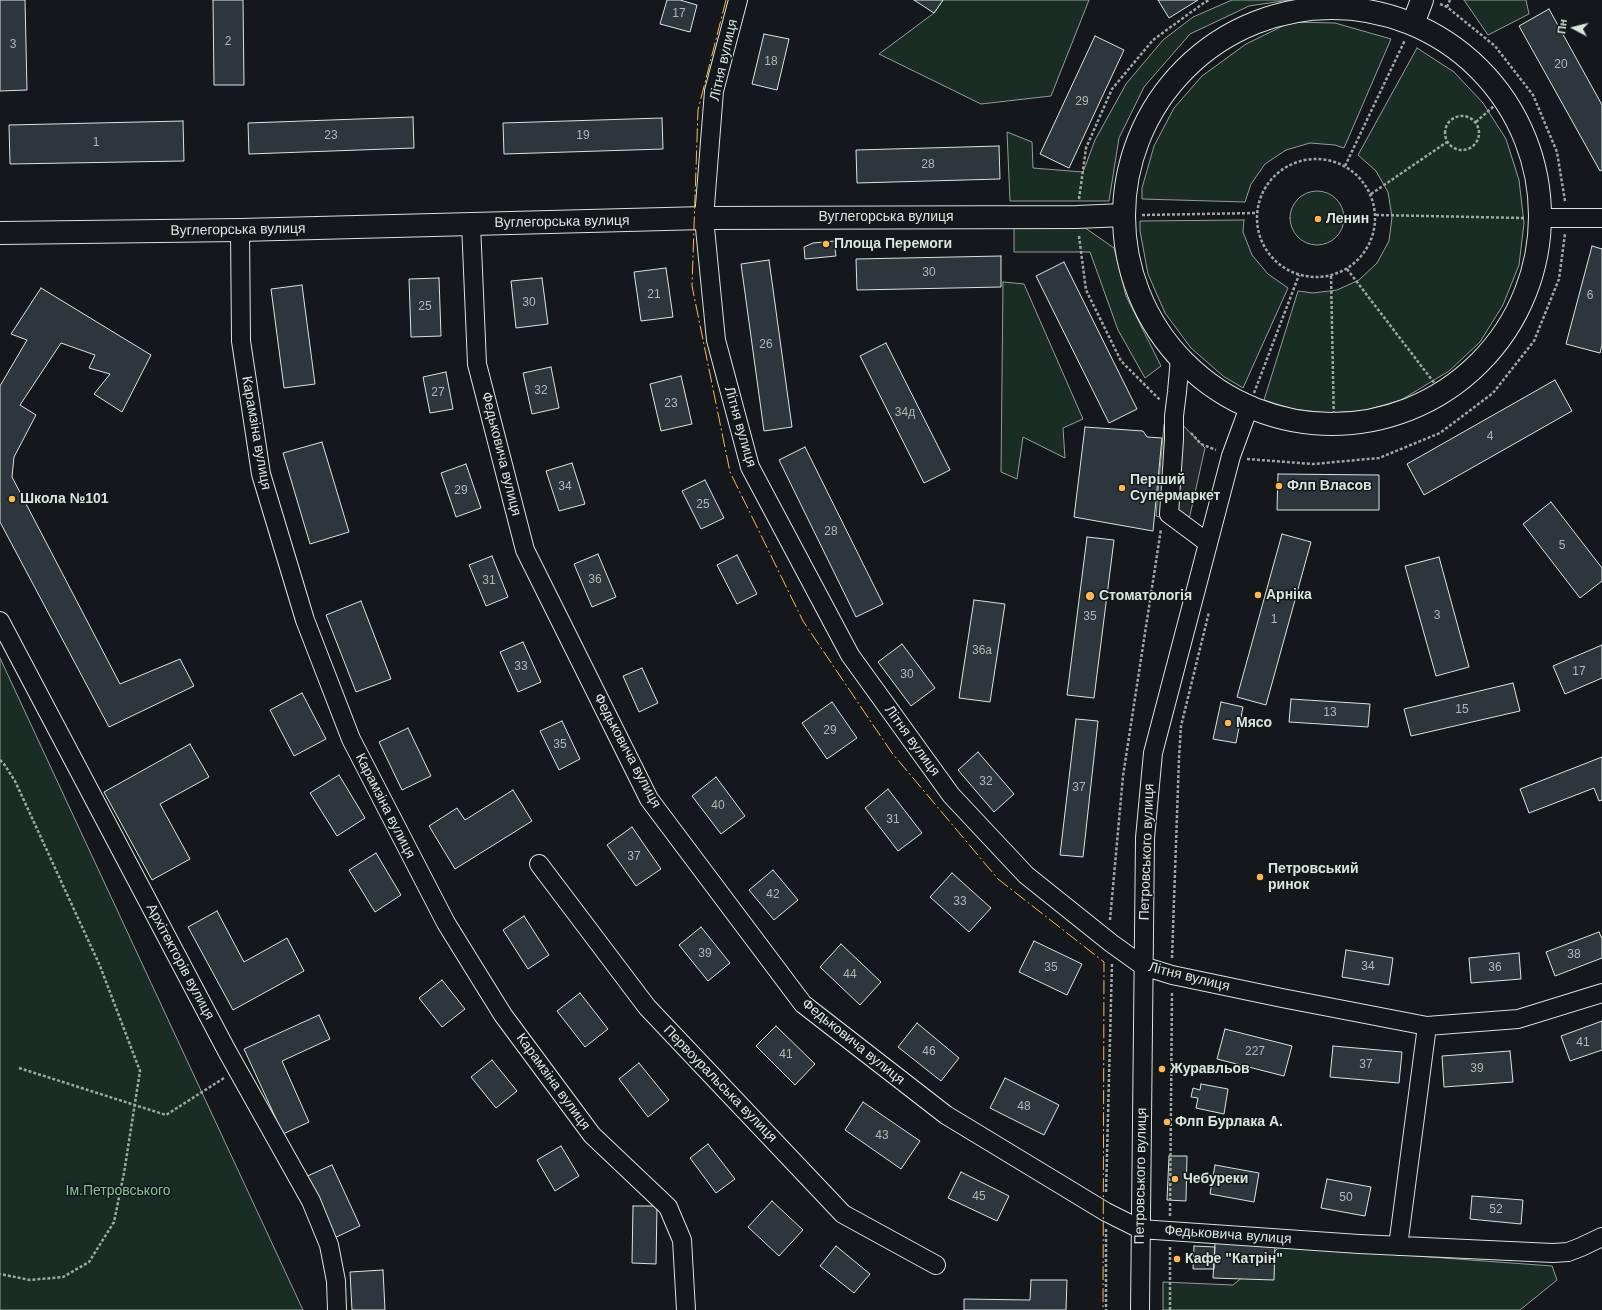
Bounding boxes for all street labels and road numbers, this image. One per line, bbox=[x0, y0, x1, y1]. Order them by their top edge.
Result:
street label: Літня вулиця bbox=[706, 18, 742, 102]
street label: Вуглегорська вулиця bbox=[818, 209, 954, 225]
street label: Вуглегорська вулиця bbox=[494, 212, 630, 232]
street label: Вуглегорська вулиця bbox=[170, 220, 306, 240]
street label: Карамзіна вулиця bbox=[238, 375, 274, 491]
street label: Літня вулиця bbox=[720, 385, 760, 469]
street label: Федьковича вулиця bbox=[477, 390, 525, 518]
street label: Федьковича вулиця bbox=[590, 691, 664, 811]
street label: Літня вулиця bbox=[881, 702, 943, 780]
street label: Карамзіна вулиця bbox=[351, 751, 419, 861]
street label: Петровського вулиця bbox=[1136, 783, 1158, 921]
street label: Архітекторів вулиця bbox=[142, 901, 218, 1023]
street label: Літня вулиця bbox=[1147, 959, 1231, 995]
street label: Федьковича вулиця bbox=[798, 995, 908, 1089]
street label: Первоуральська вулиця bbox=[660, 1022, 780, 1146]
street label: Карамзіна вулиця bbox=[512, 1030, 594, 1134]
street label: Петровського вулиця bbox=[1131, 1107, 1151, 1245]
street label: Федьковича вулиця bbox=[1164, 1222, 1292, 1248]

